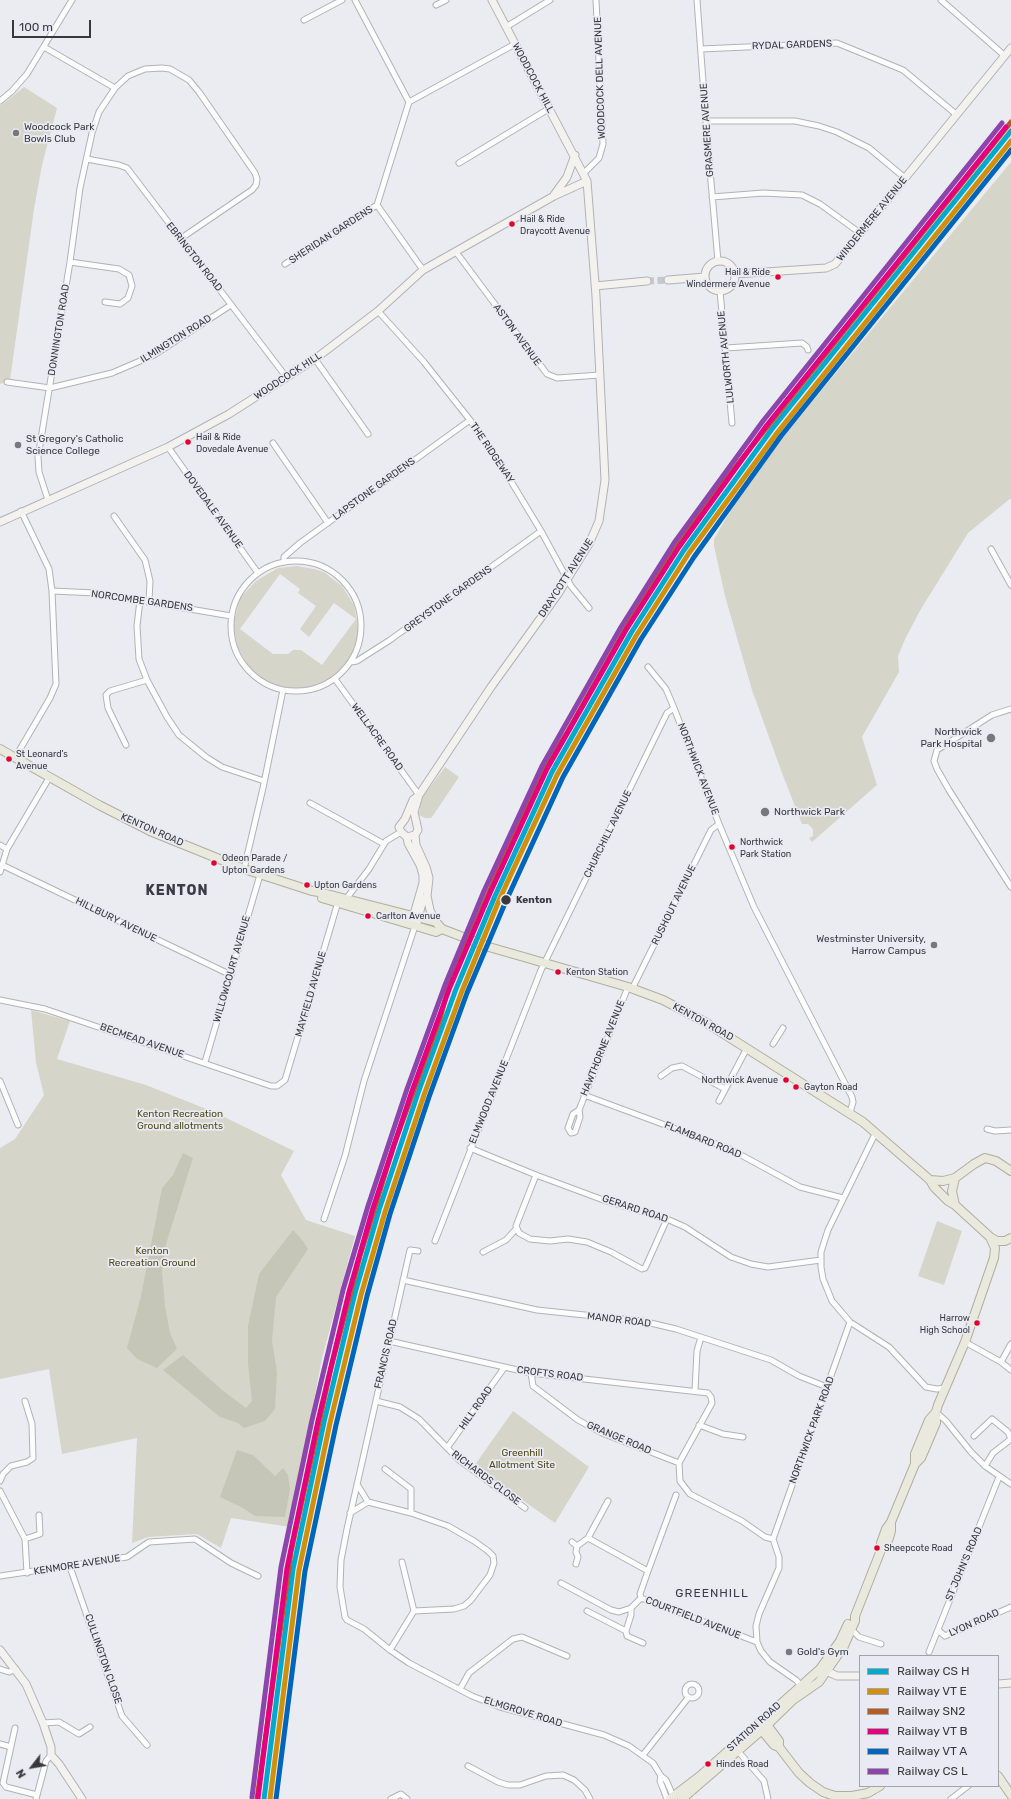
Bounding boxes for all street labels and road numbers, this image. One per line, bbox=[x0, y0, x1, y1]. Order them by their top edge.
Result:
street label: WOODCOCK DELL AVENUE bbox=[592, 17, 608, 139]
street label: RYDAL GARDENS bbox=[752, 38, 832, 52]
street label: WOODCOCK HILL bbox=[509, 41, 557, 115]
street label: GRASMERE AVENUE bbox=[698, 83, 716, 177]
street label: WINDERMERE AVENUE bbox=[834, 174, 910, 264]
street label: SHERIDAN GARDENS bbox=[287, 203, 375, 267]
street label: EBRINGTON ROAD bbox=[163, 220, 225, 294]
street label: DONNINGTON ROAD bbox=[46, 283, 72, 377]
street label: ASTON AVENUE bbox=[491, 302, 543, 368]
street label: LULWORTH AVENUE bbox=[715, 310, 737, 404]
street label: ILMINGTON ROAD bbox=[138, 312, 214, 366]
street label: WOODCOCK HILL bbox=[252, 350, 324, 402]
street label: THE RIDGEWAY bbox=[467, 420, 517, 486]
street label: LAPSTONE GARDENS bbox=[331, 455, 417, 523]
street label: DOVEDALE AVENUE bbox=[181, 469, 245, 551]
street label: DRAYCOTT AVENUE bbox=[536, 536, 596, 620]
street label: GREYSTONE GARDENS bbox=[402, 563, 494, 635]
street label: NORCOMBE GARDENS bbox=[90, 588, 194, 614]
street label: WELLACRE ROAD bbox=[349, 701, 405, 773]
street label: NORTHWICK AVENUE bbox=[675, 721, 721, 817]
street label: CHURCHILL AVENUE bbox=[581, 788, 635, 880]
street label: KENTON ROAD bbox=[119, 811, 185, 849]
street label: RUSHOUT AVENUE bbox=[649, 863, 699, 947]
street label: HILLBURY AVENUE bbox=[73, 895, 159, 945]
street label: WILLOWCOURT AVENUE bbox=[211, 914, 253, 1024]
street label: MAYFIELD AVENUE bbox=[293, 950, 329, 1038]
street label: HAWTHORNE AVENUE bbox=[578, 998, 628, 1098]
street label: KENTON ROAD bbox=[671, 1000, 735, 1044]
street label: BECMEAD AVENUE bbox=[98, 1021, 186, 1061]
street label: ELMWOOD AVENUE bbox=[467, 1058, 511, 1146]
street label: FLAMBARD ROAD bbox=[663, 1119, 743, 1161]
street label: GERARD ROAD bbox=[600, 1193, 670, 1225]
street label: MANOR ROAD bbox=[586, 1310, 652, 1330]
street label: FRANCIS ROAD bbox=[372, 1318, 400, 1390]
street label: CROFTS ROAD bbox=[516, 1364, 584, 1384]
street label: NORTHWICK PARK ROAD bbox=[787, 1375, 837, 1485]
street label: HILL ROAD bbox=[457, 1384, 495, 1432]
street label: GRANGE ROAD bbox=[585, 1419, 653, 1457]
street label: RICHARDS CLOSE bbox=[449, 1448, 523, 1508]
street label: ST JOHN'S ROAD bbox=[943, 1525, 985, 1603]
street label: KENMORE AVENUE bbox=[33, 1552, 121, 1578]
street label: COURTFIELD AVENUE bbox=[644, 1594, 742, 1642]
street label: LYON ROAD bbox=[947, 1607, 1001, 1639]
street label: CULLINGTON CLOSE bbox=[82, 1612, 124, 1706]
street label: ELMGROVE ROAD bbox=[482, 1694, 564, 1730]
street label: STATION ROAD bbox=[724, 1700, 784, 1754]

